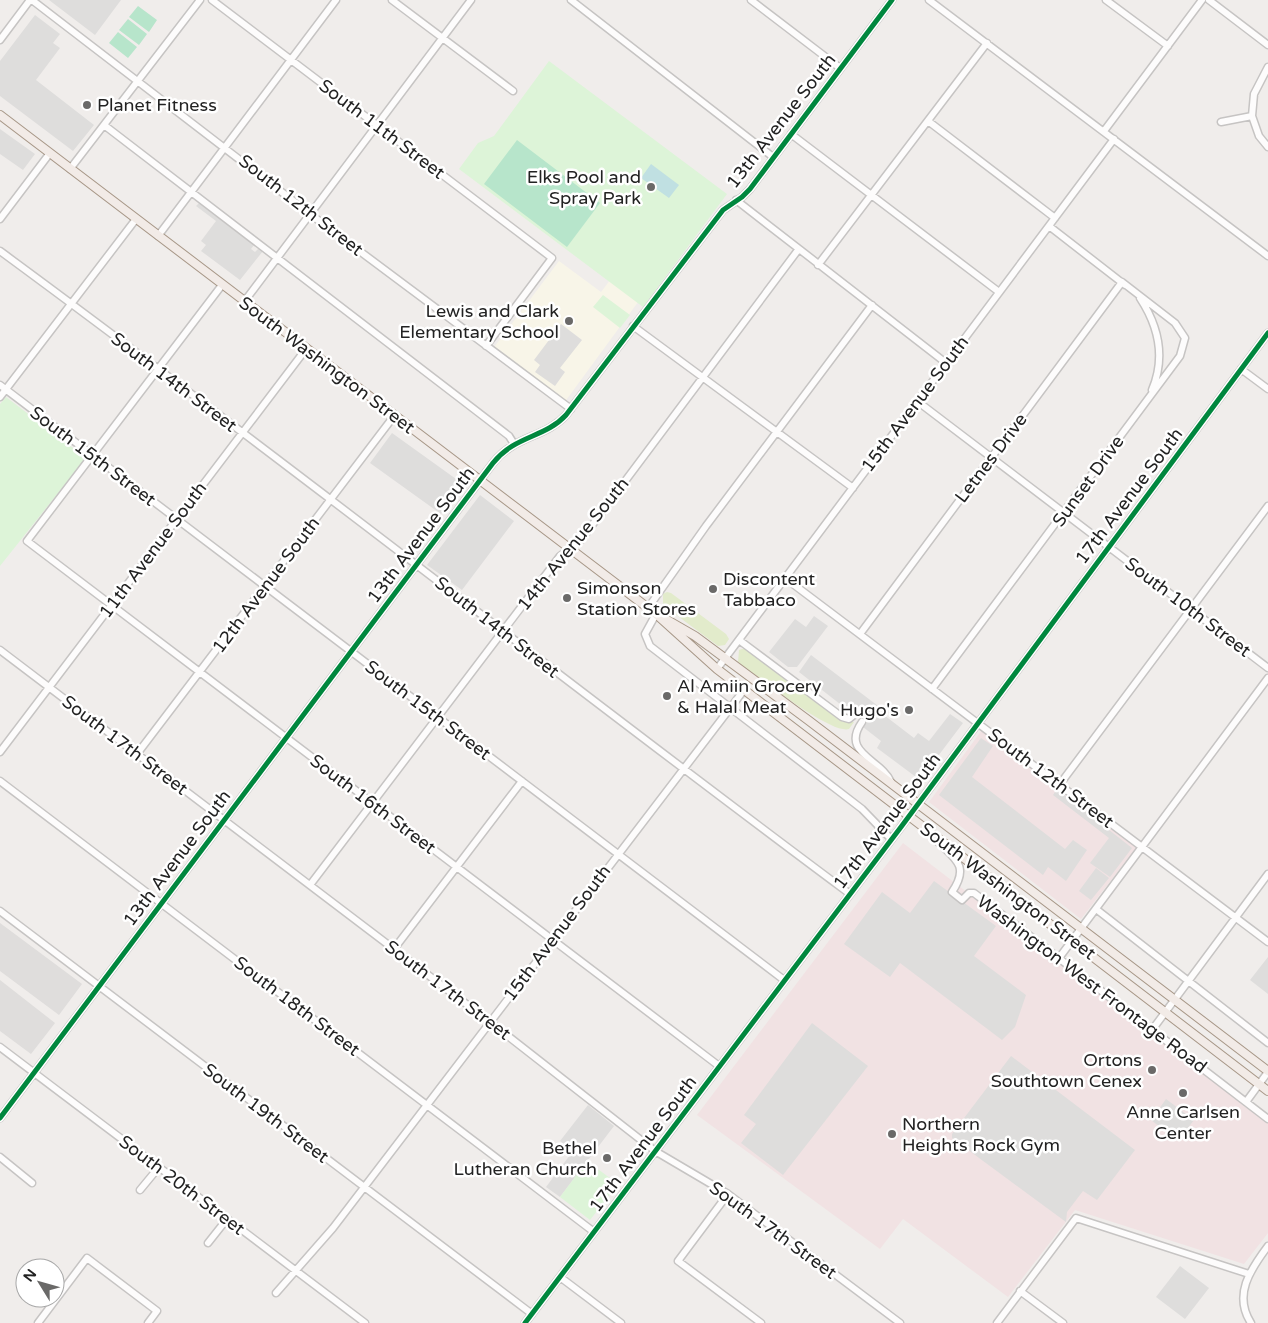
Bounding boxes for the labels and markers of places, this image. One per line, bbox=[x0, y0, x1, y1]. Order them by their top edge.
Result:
place label: Planet Fitness bbox=[97, 94, 217, 116]
marker: Planet Fitness bbox=[81, 99, 93, 111]
place label: Elks Pool and Spray Park bbox=[527, 166, 641, 209]
marker: Elks Pool and Spray Park bbox=[645, 181, 657, 193]
place label: Lewis and Clark Elementary School bbox=[399, 300, 559, 343]
marker: Lewis and Clark Elementary School bbox=[563, 315, 575, 327]
place label: Discontent Tabbaco bbox=[723, 568, 815, 611]
place label: Simonson Station Stores bbox=[577, 577, 696, 620]
marker: Discontent Tabbaco bbox=[707, 583, 719, 595]
marker: Simonson Station Stores bbox=[561, 592, 573, 604]
place label: Al Amiin Grocery & Halal Meat bbox=[677, 675, 822, 718]
marker: Al Amiin Grocery & Halal Meat bbox=[661, 690, 673, 702]
place label: Hugo's bbox=[840, 699, 899, 721]
marker: Hugo's bbox=[903, 704, 915, 716]
place label: Ortons Southtown Cenex bbox=[991, 1049, 1142, 1092]
marker: Ortons Southtown Cenex bbox=[1146, 1064, 1158, 1076]
marker: Anne Carlsen Center bbox=[1177, 1087, 1189, 1099]
place label: Anne Carlsen Center bbox=[1126, 1101, 1240, 1144]
place label: Northern Heights Rock Gym bbox=[902, 1113, 1060, 1156]
marker: Northern Heights Rock Gym bbox=[886, 1128, 898, 1140]
place label: Bethel Lutheran Church bbox=[453, 1137, 597, 1180]
marker: Bethel Lutheran Church bbox=[601, 1152, 613, 1164]

